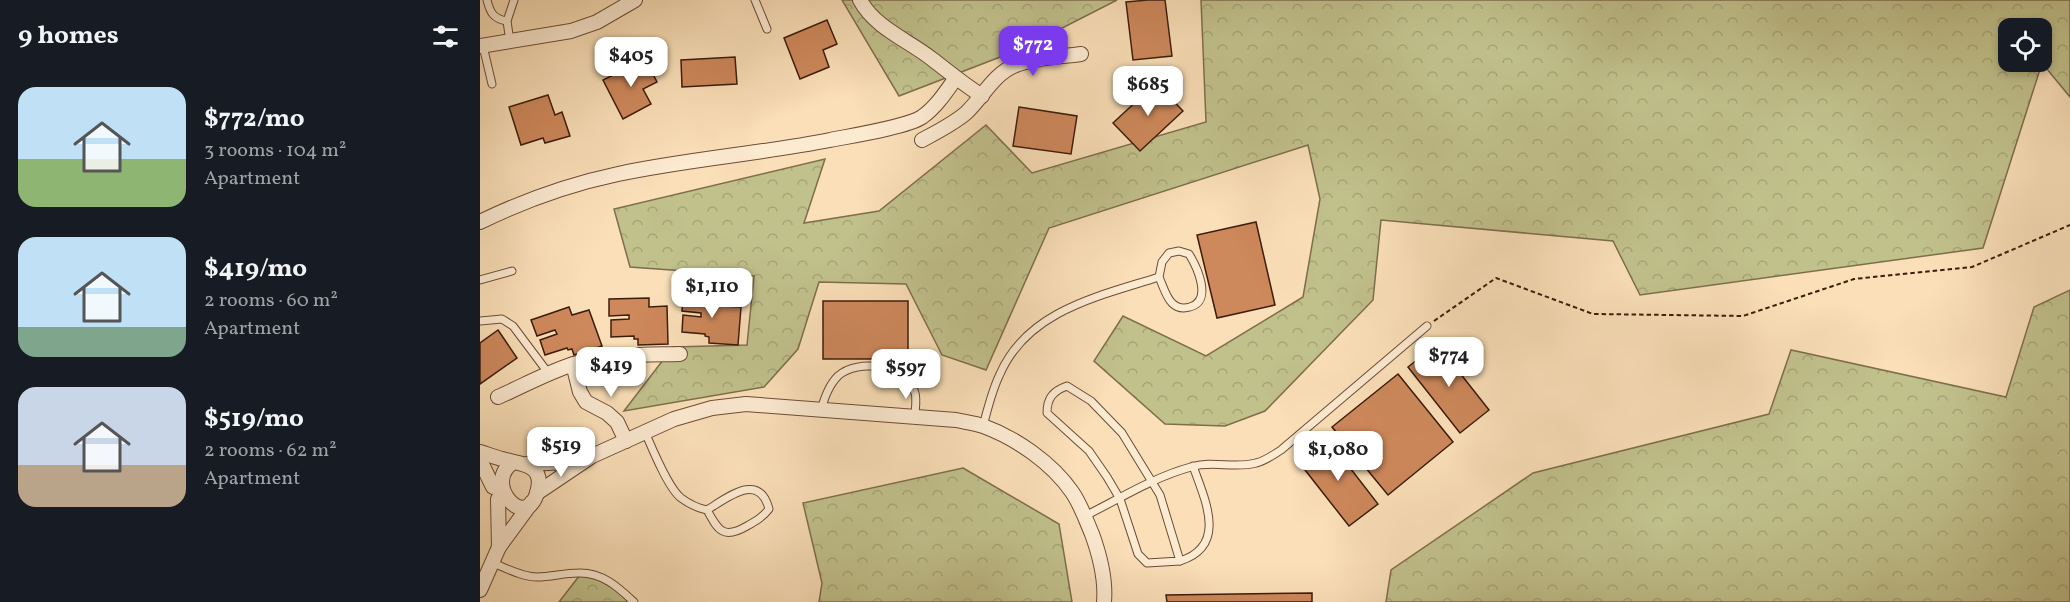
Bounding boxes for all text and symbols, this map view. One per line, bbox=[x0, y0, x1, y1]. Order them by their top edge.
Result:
text: 9 homes bbox=[18, 18, 119, 54]
map controls bbox=[1998, 18, 2052, 72]
button: locate bbox=[1998, 18, 2052, 72]
icon: filters bbox=[429, 20, 462, 53]
pin: $772 bbox=[997, 26, 1069, 77]
text: $772 bbox=[1013, 31, 1053, 59]
pin: $405 bbox=[595, 37, 667, 88]
text: $405 bbox=[609, 42, 653, 70]
pin: $685 bbox=[1112, 66, 1184, 117]
text: $685 bbox=[1127, 71, 1169, 99]
text: $772/mo bbox=[204, 101, 305, 137]
icon: home bbox=[66, 111, 138, 183]
text: 3 rooms · 104 m² bbox=[204, 137, 346, 165]
text: Apartment bbox=[204, 165, 300, 193]
text: $419/mo bbox=[204, 251, 307, 287]
icon: home bbox=[66, 261, 138, 333]
pin: $1,110 bbox=[663, 268, 761, 319]
text: $1,110 bbox=[685, 273, 739, 301]
text: 2 rooms · 60 m² bbox=[204, 287, 338, 315]
text: Apartment bbox=[204, 315, 300, 343]
pin: $774 bbox=[1413, 337, 1485, 388]
text: $774 bbox=[1429, 342, 1469, 370]
pin: $419 bbox=[575, 347, 647, 398]
pin: $597 bbox=[870, 349, 942, 400]
text: $419 bbox=[590, 352, 632, 380]
text: $597 bbox=[885, 354, 927, 382]
text: $519/mo bbox=[204, 401, 304, 437]
icon: home bbox=[66, 411, 138, 483]
pin: $519 bbox=[525, 427, 597, 478]
pin: $1,080 bbox=[1289, 431, 1387, 482]
text: $519 bbox=[541, 432, 581, 460]
text: $1,080 bbox=[1308, 436, 1368, 464]
text: 2 rooms · 62 m² bbox=[204, 437, 337, 465]
text: Apartment bbox=[204, 465, 300, 493]

